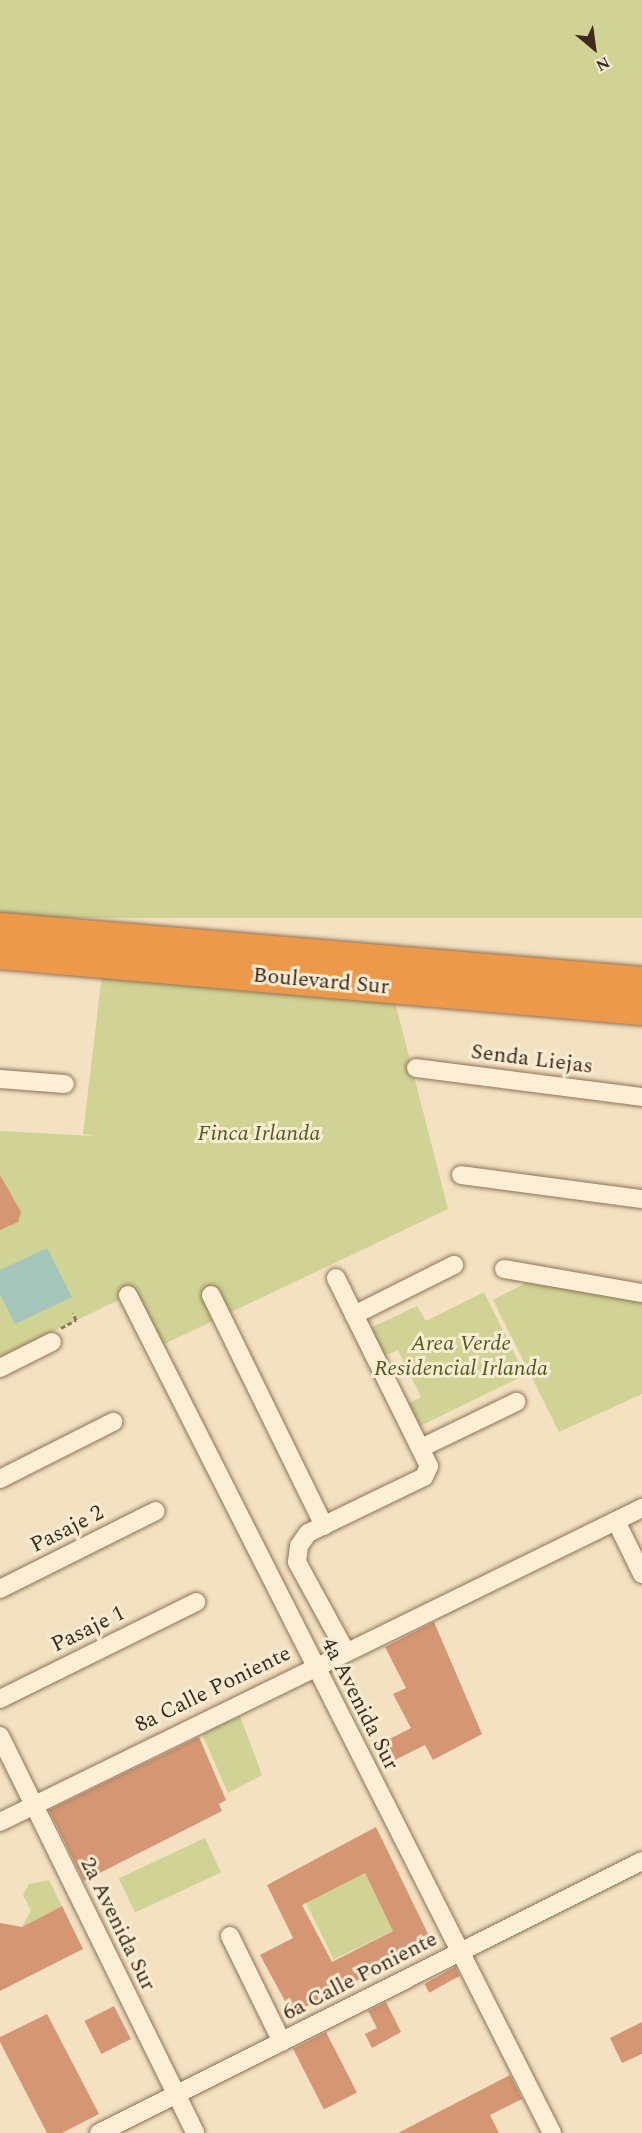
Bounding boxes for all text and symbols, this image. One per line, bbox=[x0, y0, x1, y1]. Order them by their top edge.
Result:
north arrow bbox=[564, 18, 624, 78]
text: N bbox=[591, 50, 614, 77]
street label: Boulevard Sur bbox=[252, 962, 390, 1000]
street label: Senda Liejas bbox=[469, 1038, 595, 1080]
park label: Finca Irlanda bbox=[198, 1121, 320, 1147]
park label: Area Verde Residencial Irlanda bbox=[374, 1330, 548, 1382]
street label: Pasaje 2 bbox=[26, 1499, 108, 1559]
street label: Pasaje 1 bbox=[47, 1600, 129, 1658]
street label: 4a Avenida Sur bbox=[315, 1633, 405, 1775]
street label: 8a Calle Poniente bbox=[131, 1640, 295, 1738]
street label: 2a Avenida Sur bbox=[74, 1853, 162, 1995]
street label: 6a Calle Poniente bbox=[278, 1926, 442, 2026]

